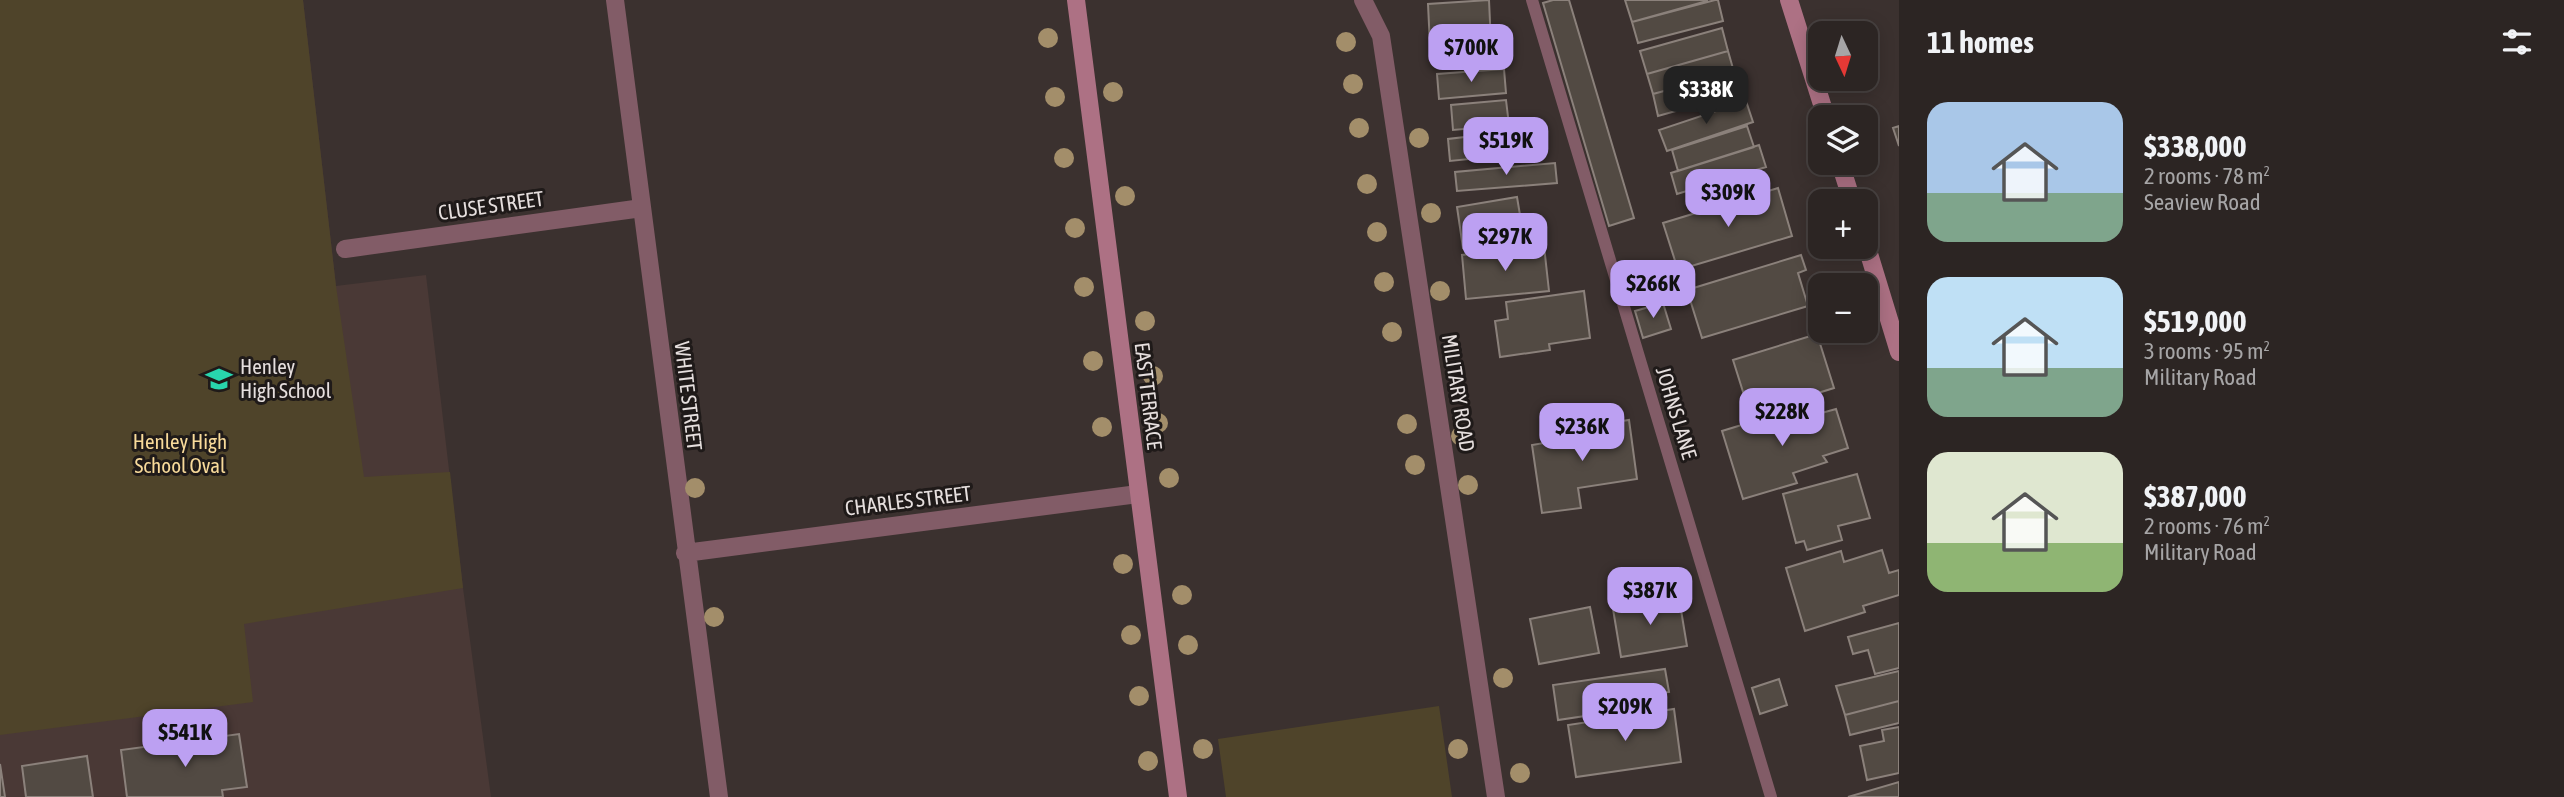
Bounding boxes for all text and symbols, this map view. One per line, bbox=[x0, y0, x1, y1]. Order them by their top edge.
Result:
north arrow bbox=[1808, 21, 1878, 91]
map controls bbox=[1808, 21, 1878, 343]
icon: filters bbox=[2498, 23, 2536, 61]
pin: $700K bbox=[1422, 24, 1520, 84]
text: 11 homes bbox=[1927, 25, 2034, 59]
text: $700K bbox=[1444, 34, 1498, 60]
pin: $338K bbox=[1657, 66, 1755, 126]
text: $338K bbox=[1679, 76, 1733, 102]
button: layers bbox=[1808, 105, 1878, 175]
pin: $519K bbox=[1457, 118, 1555, 177]
text: $519K bbox=[1479, 127, 1533, 153]
text: $338,000 bbox=[2144, 129, 2247, 163]
icon: home bbox=[1983, 130, 2067, 214]
text: 2 rooms · 78 m² bbox=[2144, 163, 2270, 189]
pin: $309K bbox=[1679, 170, 1777, 229]
text: $309K bbox=[1701, 179, 1755, 205]
street label: CLUSE STREET bbox=[437, 186, 545, 224]
button: + bbox=[1808, 189, 1878, 259]
text: Seaview Road bbox=[2144, 189, 2261, 215]
pin: $297K bbox=[1456, 214, 1554, 273]
text: $297K bbox=[1478, 223, 1532, 249]
pin: $266K bbox=[1604, 260, 1702, 320]
text: $266K bbox=[1626, 270, 1680, 296]
button: − bbox=[1808, 273, 1878, 343]
text: $519,000 bbox=[2144, 304, 2247, 338]
icon: home bbox=[1983, 305, 2067, 389]
street label: MILITARY ROAD bbox=[1438, 332, 1480, 453]
text: 3 rooms · 95 m² bbox=[2144, 338, 2270, 364]
street label: WHITE STREET bbox=[670, 340, 708, 452]
street label: EAST TERRACE bbox=[1131, 341, 1167, 451]
place label: Henley High School bbox=[240, 354, 332, 402]
school or university icon: Henley High School bbox=[204, 364, 234, 394]
street label: JOHNS LANE bbox=[1652, 364, 1702, 462]
text: Military Road bbox=[2144, 364, 2257, 390]
pin: $228K bbox=[1733, 388, 1831, 448]
text: $228K bbox=[1755, 398, 1809, 424]
pin: $236K bbox=[1533, 404, 1631, 463]
text: $236K bbox=[1555, 413, 1609, 439]
park label: Henley High School Oval bbox=[133, 429, 227, 477]
text: $387,000 bbox=[2144, 479, 2247, 513]
street label: CHARLES STREET bbox=[843, 480, 972, 520]
icon: home bbox=[1983, 480, 2067, 564]
text: 2 rooms · 76 m² bbox=[2144, 513, 2270, 539]
text: Military Road bbox=[2144, 539, 2257, 565]
pin: $387K bbox=[1601, 568, 1699, 627]
text: $387K bbox=[1623, 577, 1677, 603]
pin: $209K bbox=[1576, 684, 1674, 743]
text: $209K bbox=[1598, 693, 1652, 719]
pin: $541K bbox=[136, 710, 234, 769]
text: $541K bbox=[158, 719, 212, 745]

